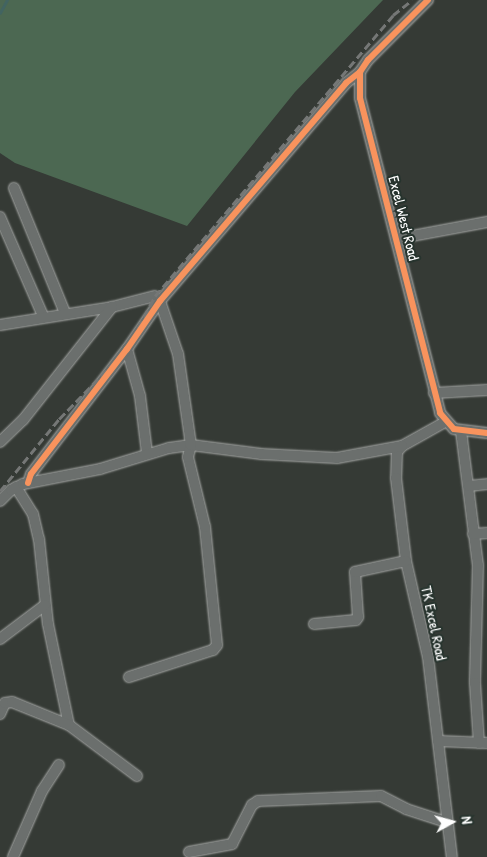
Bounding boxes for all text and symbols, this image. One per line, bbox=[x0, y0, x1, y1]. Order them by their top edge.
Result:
street label: Excel West Road bbox=[385, 174, 423, 262]
street label: TK Excel Road bbox=[417, 584, 451, 662]
north arrow bbox=[427, 797, 477, 847]
text: N bbox=[458, 815, 477, 825]

